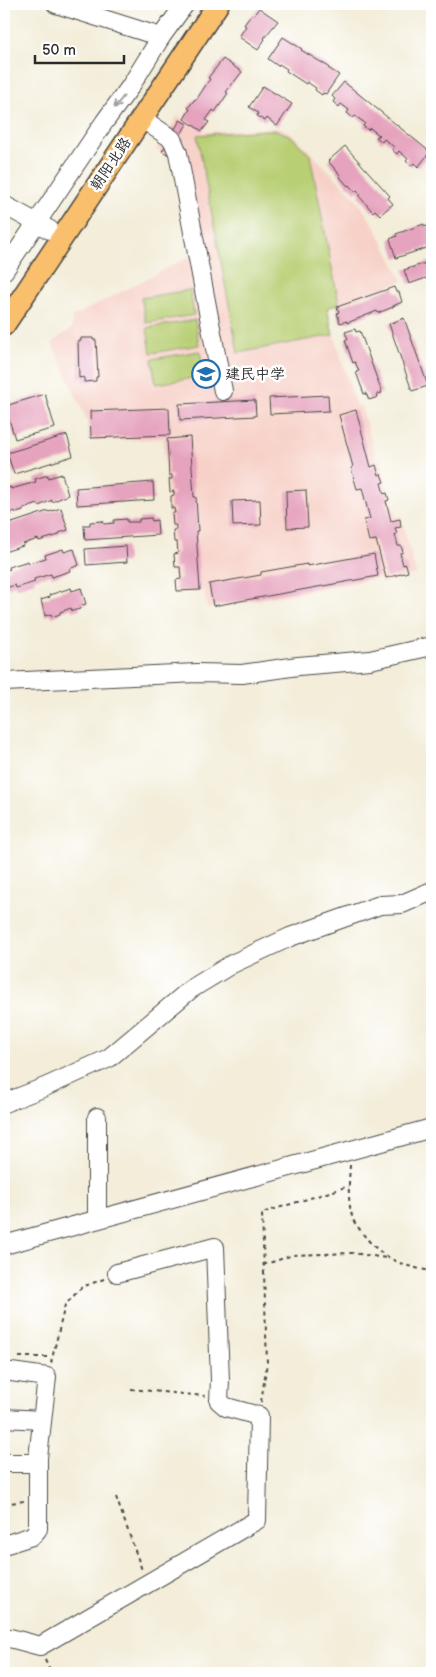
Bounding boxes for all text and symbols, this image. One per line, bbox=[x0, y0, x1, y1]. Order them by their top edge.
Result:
scale bar bbox=[35, 32, 124, 64]
text: 50 m bbox=[42, 41, 76, 60]
one-way arrow bbox=[113, 96, 124, 109]
street label: 朝阳北路 bbox=[86, 134, 136, 194]
school or university icon: 建民中学 bbox=[191, 359, 221, 389]
place label: 建民中学 bbox=[225, 365, 285, 384]

